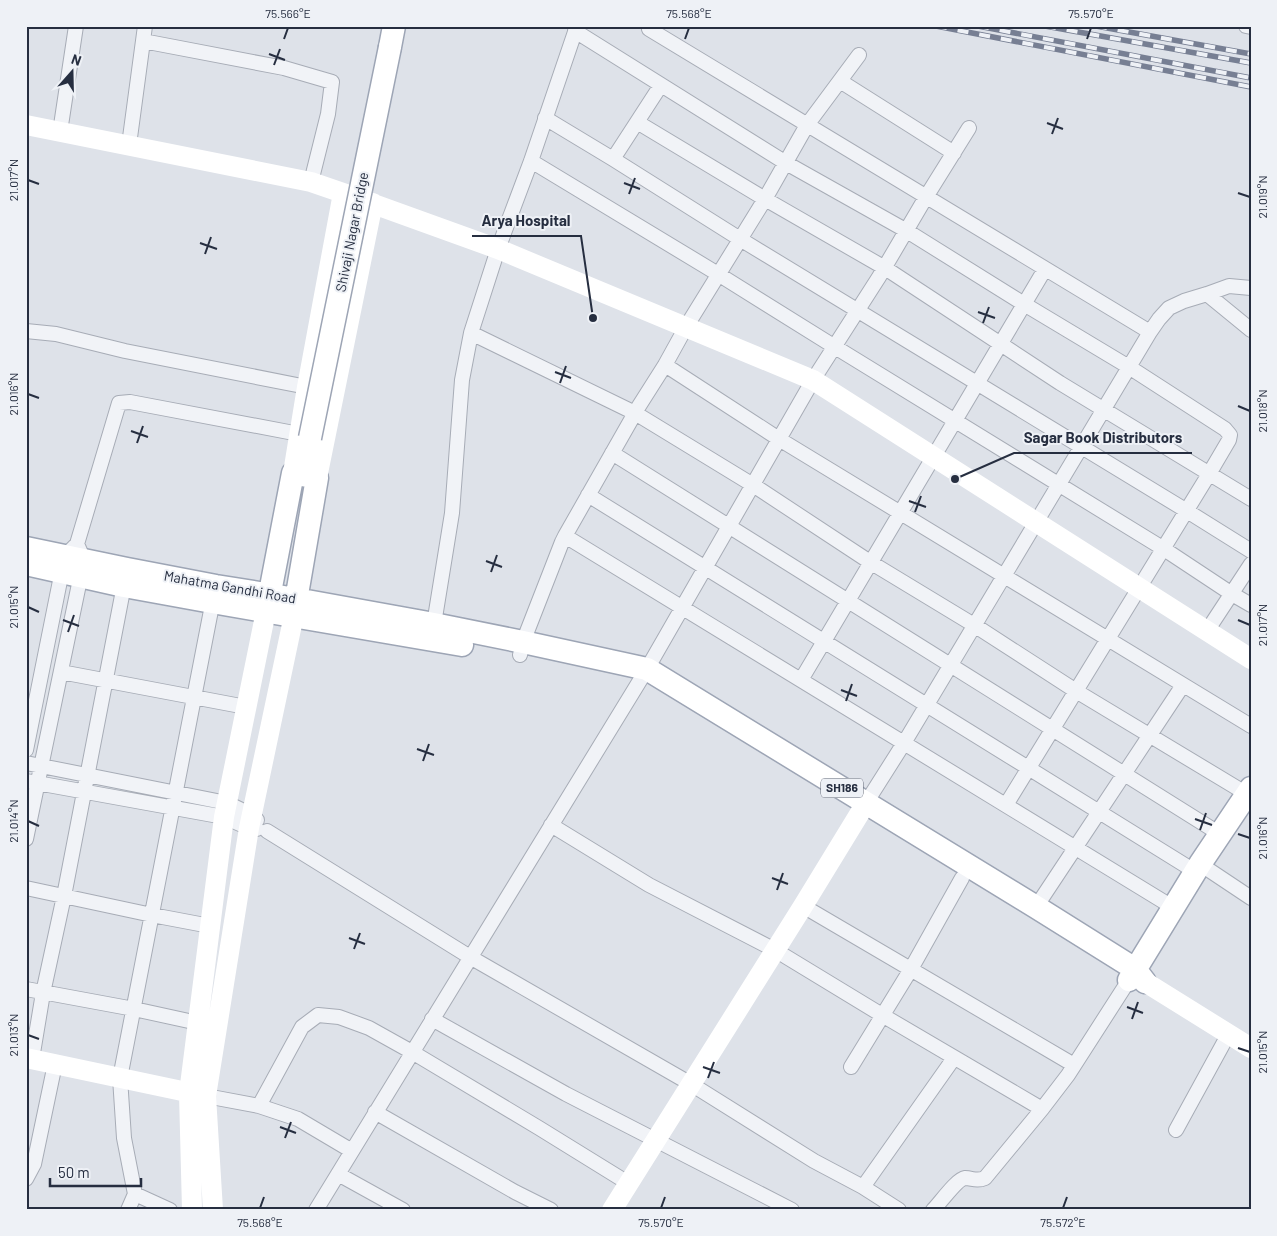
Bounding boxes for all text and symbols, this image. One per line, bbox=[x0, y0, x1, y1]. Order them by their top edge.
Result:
text: 75.566°E bbox=[265, 6, 311, 20]
text: 75.568°E bbox=[666, 6, 712, 20]
text: 75.570°E bbox=[1068, 6, 1114, 20]
north arrow bbox=[48, 48, 98, 98]
text: N bbox=[69, 50, 84, 69]
text: 21.017°N bbox=[6, 159, 20, 201]
street label: Shivaji Nagar Bridge bbox=[332, 170, 371, 293]
text: 21.019°N bbox=[1255, 176, 1269, 218]
callout: Arya Hospital bbox=[472, 206, 581, 236]
text: Arya Hospital bbox=[482, 211, 570, 229]
text: 21.016°N bbox=[6, 373, 20, 415]
text: 21.018°N bbox=[1255, 390, 1269, 432]
callout: Sagar Book Distributors bbox=[1014, 423, 1192, 453]
text: Sagar Book Distributors bbox=[1024, 428, 1183, 446]
street label: Mahatma Gandhi Road bbox=[163, 566, 298, 607]
text: 21.015°N bbox=[6, 586, 20, 628]
text: 21.017°N bbox=[1255, 604, 1269, 646]
road number: SH186 bbox=[821, 778, 863, 798]
text: 21.014°N bbox=[6, 799, 20, 843]
text: 21.016°N bbox=[1255, 817, 1269, 859]
text: 21.013°N bbox=[6, 1014, 20, 1056]
text: 21.015°N bbox=[1255, 1031, 1269, 1073]
scale bar bbox=[50, 1156, 141, 1188]
text: 50 m bbox=[58, 1163, 90, 1181]
text: 75.568°E bbox=[237, 1215, 283, 1229]
text: 75.570°E bbox=[638, 1215, 684, 1229]
text: 75.572°E bbox=[1040, 1215, 1086, 1229]

